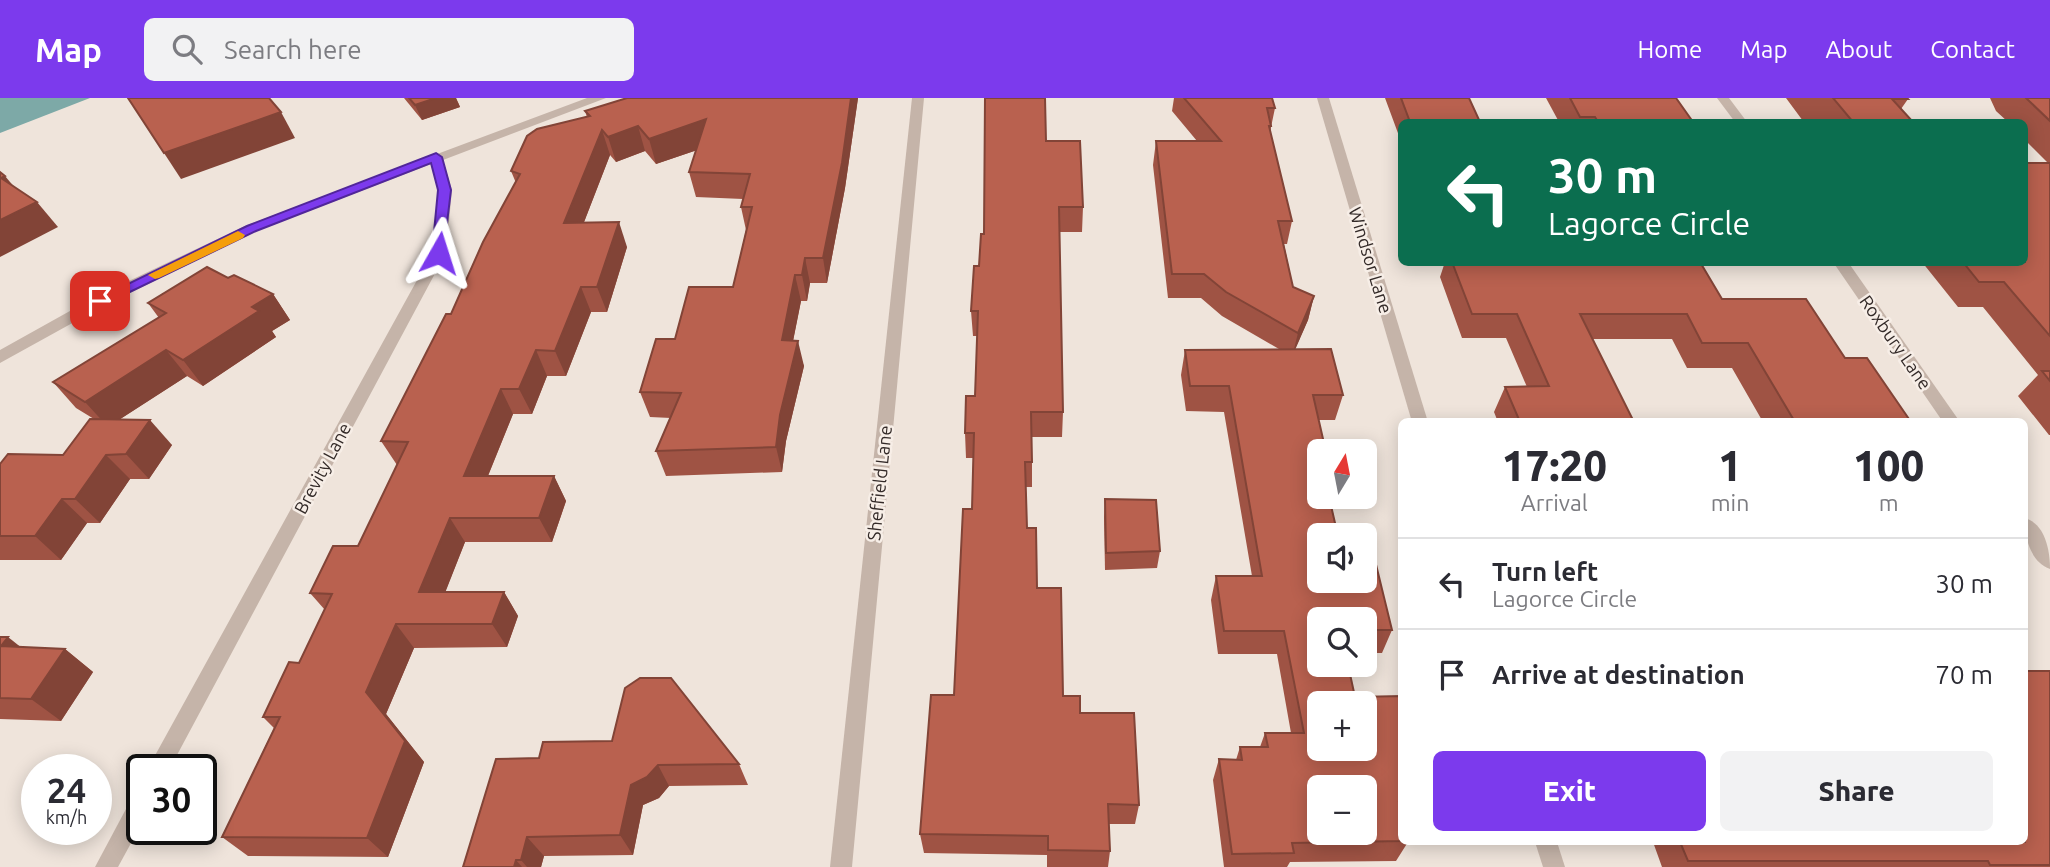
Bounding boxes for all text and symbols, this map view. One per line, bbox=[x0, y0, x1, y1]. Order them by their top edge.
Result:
search box bbox=[144, 18, 634, 81]
icon: search bbox=[168, 30, 206, 68]
text: Map bbox=[35, 31, 102, 68]
text: Search here bbox=[224, 35, 362, 64]
text: Home bbox=[1637, 36, 1702, 63]
text: Map bbox=[1740, 36, 1787, 63]
text: About bbox=[1825, 36, 1892, 63]
text: Contact bbox=[1930, 36, 2015, 63]
icon: left bbox=[1433, 147, 1524, 238]
text: 30 m bbox=[1548, 147, 1657, 202]
street label: Windsor Lane bbox=[1345, 204, 1397, 316]
text: Lagorce Circle bbox=[1548, 205, 1750, 241]
position arrow bbox=[402, 216, 476, 290]
pin bbox=[70, 271, 130, 331]
icon: arrive bbox=[81, 282, 119, 320]
street label: Roxbury Lane bbox=[1856, 291, 1936, 393]
street label: Brevity Lane bbox=[290, 419, 354, 517]
street label: Sheffield Lane bbox=[863, 424, 895, 542]
north arrow bbox=[1307, 439, 1377, 509]
map controls bbox=[1307, 439, 1377, 845]
text: 17:20 bbox=[1502, 442, 1607, 489]
text: 1 bbox=[1718, 442, 1742, 489]
text: 100 bbox=[1853, 442, 1924, 489]
text: Arrival bbox=[1521, 490, 1588, 515]
text: min bbox=[1711, 490, 1749, 515]
text: m bbox=[1879, 490, 1899, 515]
button: sound bbox=[1307, 523, 1377, 593]
text: Turn left bbox=[1492, 557, 1598, 586]
icon: left bbox=[1433, 565, 1471, 603]
text: 30 m bbox=[1935, 569, 1993, 598]
text: Lagorce Circle bbox=[1492, 586, 1637, 611]
button: search bbox=[1307, 607, 1377, 677]
icon: arrive bbox=[1433, 656, 1471, 694]
text: Arrive at destination bbox=[1492, 660, 1745, 689]
text: 70 m bbox=[1935, 660, 1993, 689]
button: + bbox=[1307, 691, 1377, 761]
button: Exit bbox=[1433, 751, 1706, 831]
button: Share bbox=[1720, 751, 1993, 831]
speed limit sign: 30 bbox=[126, 754, 217, 845]
text: 24 bbox=[47, 770, 86, 810]
button: − bbox=[1307, 775, 1377, 845]
text: km/h bbox=[46, 807, 87, 827]

